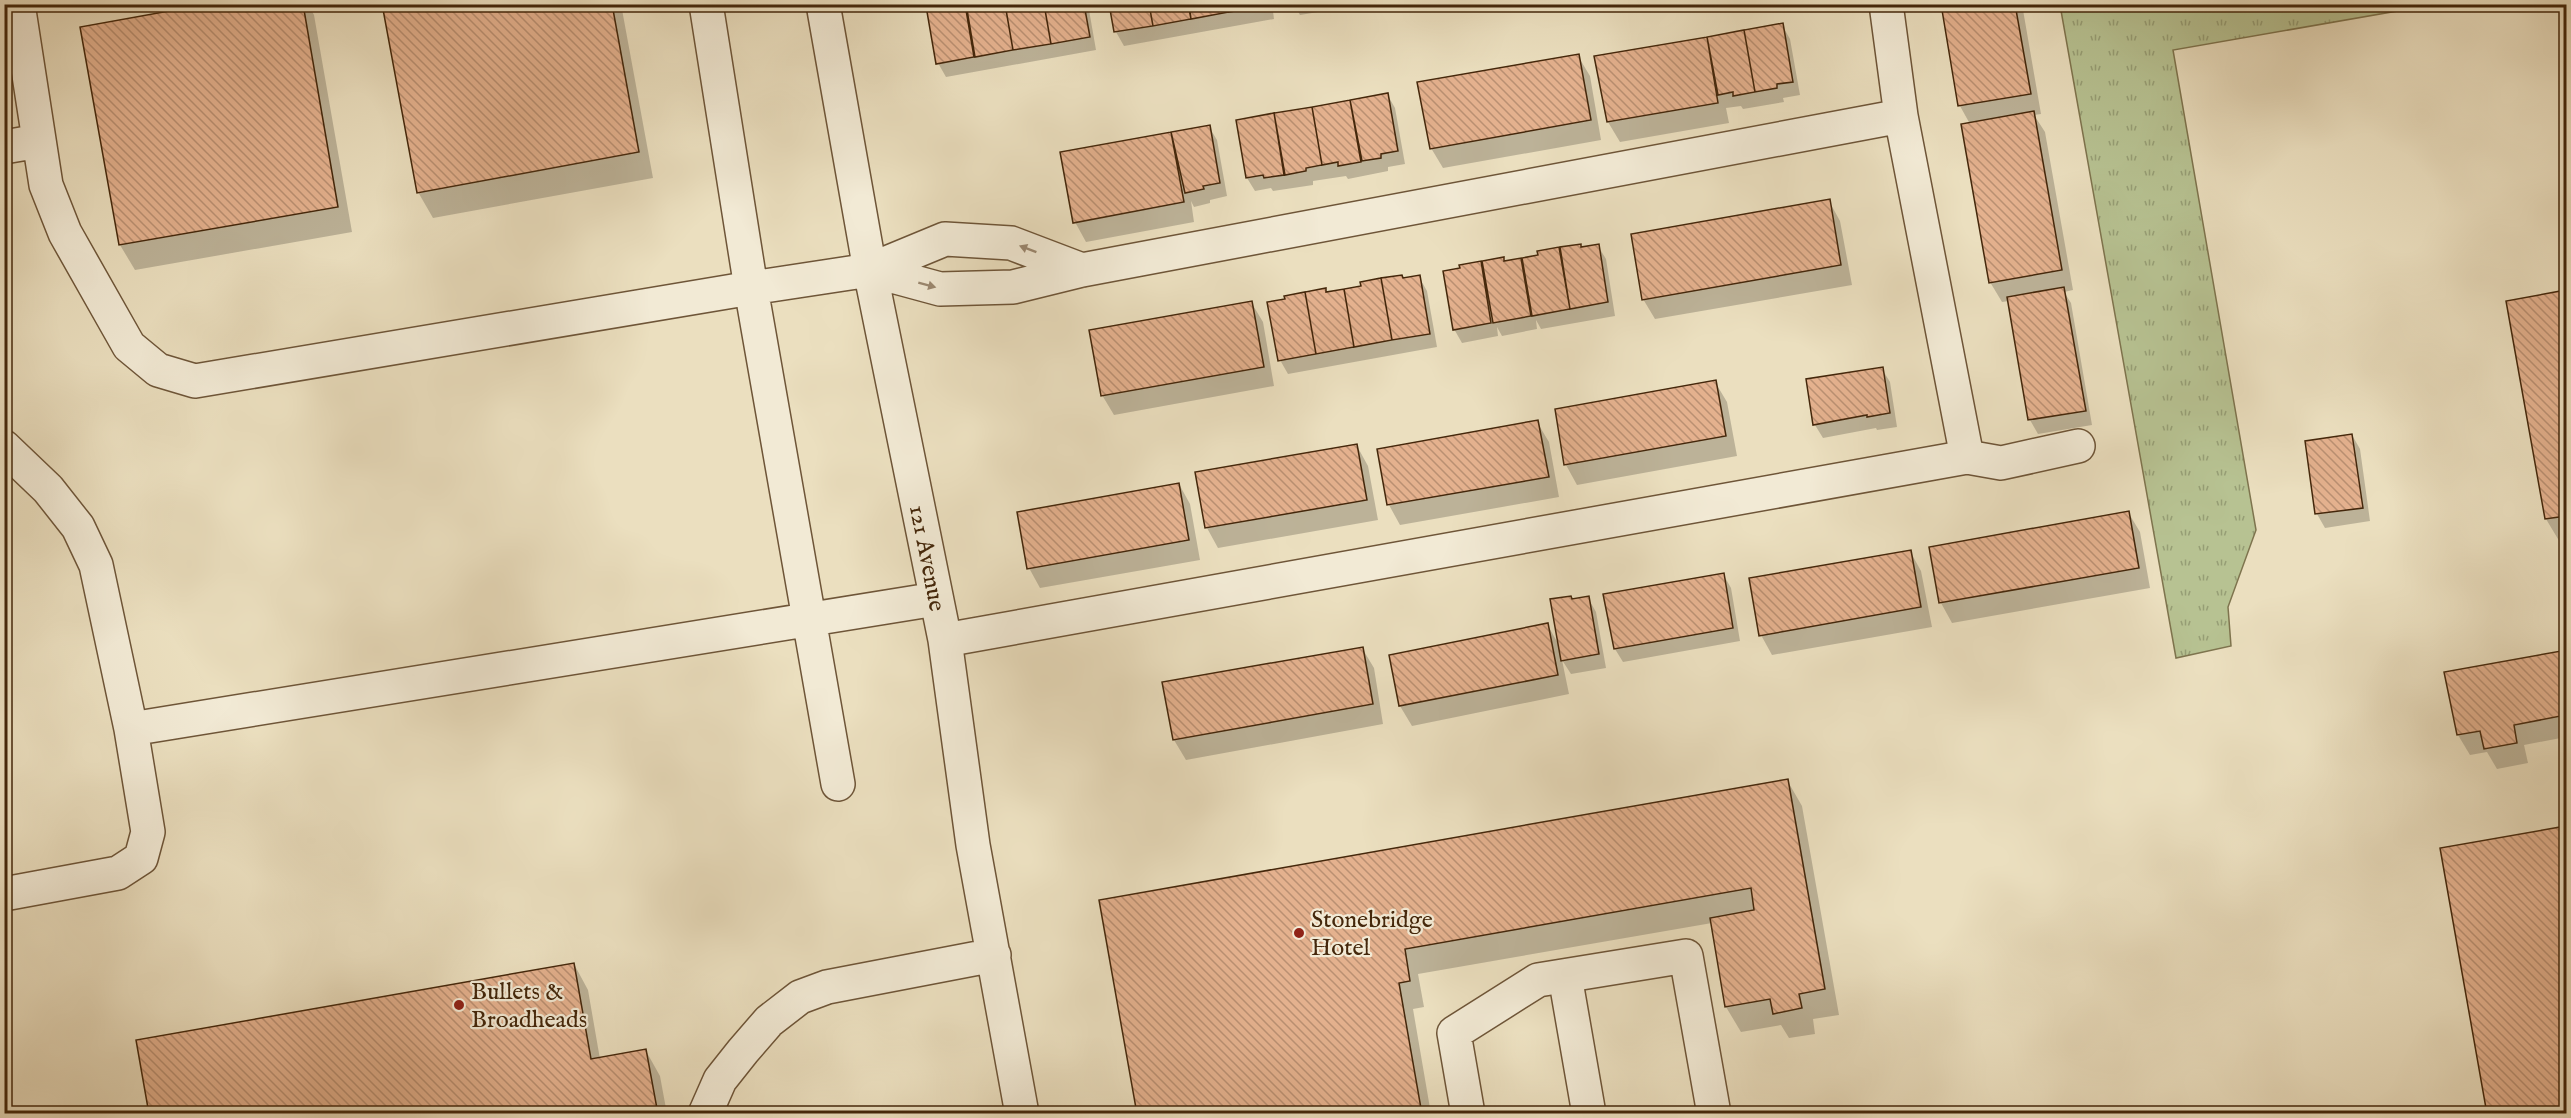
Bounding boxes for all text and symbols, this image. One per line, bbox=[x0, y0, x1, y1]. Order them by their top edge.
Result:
one-way arrow bbox=[1018, 244, 1036, 254]
one-way arrow bbox=[918, 281, 936, 290]
street label: 121 Avenue bbox=[901, 502, 952, 614]
place label: Stonebridge Hotel bbox=[1311, 905, 1433, 964]
marker: Stonebridge Hotel bbox=[1292, 926, 1306, 940]
place label: Bullets & Broadheads bbox=[471, 977, 587, 1036]
marker: Bullets & Broadheads bbox=[452, 998, 466, 1012]

